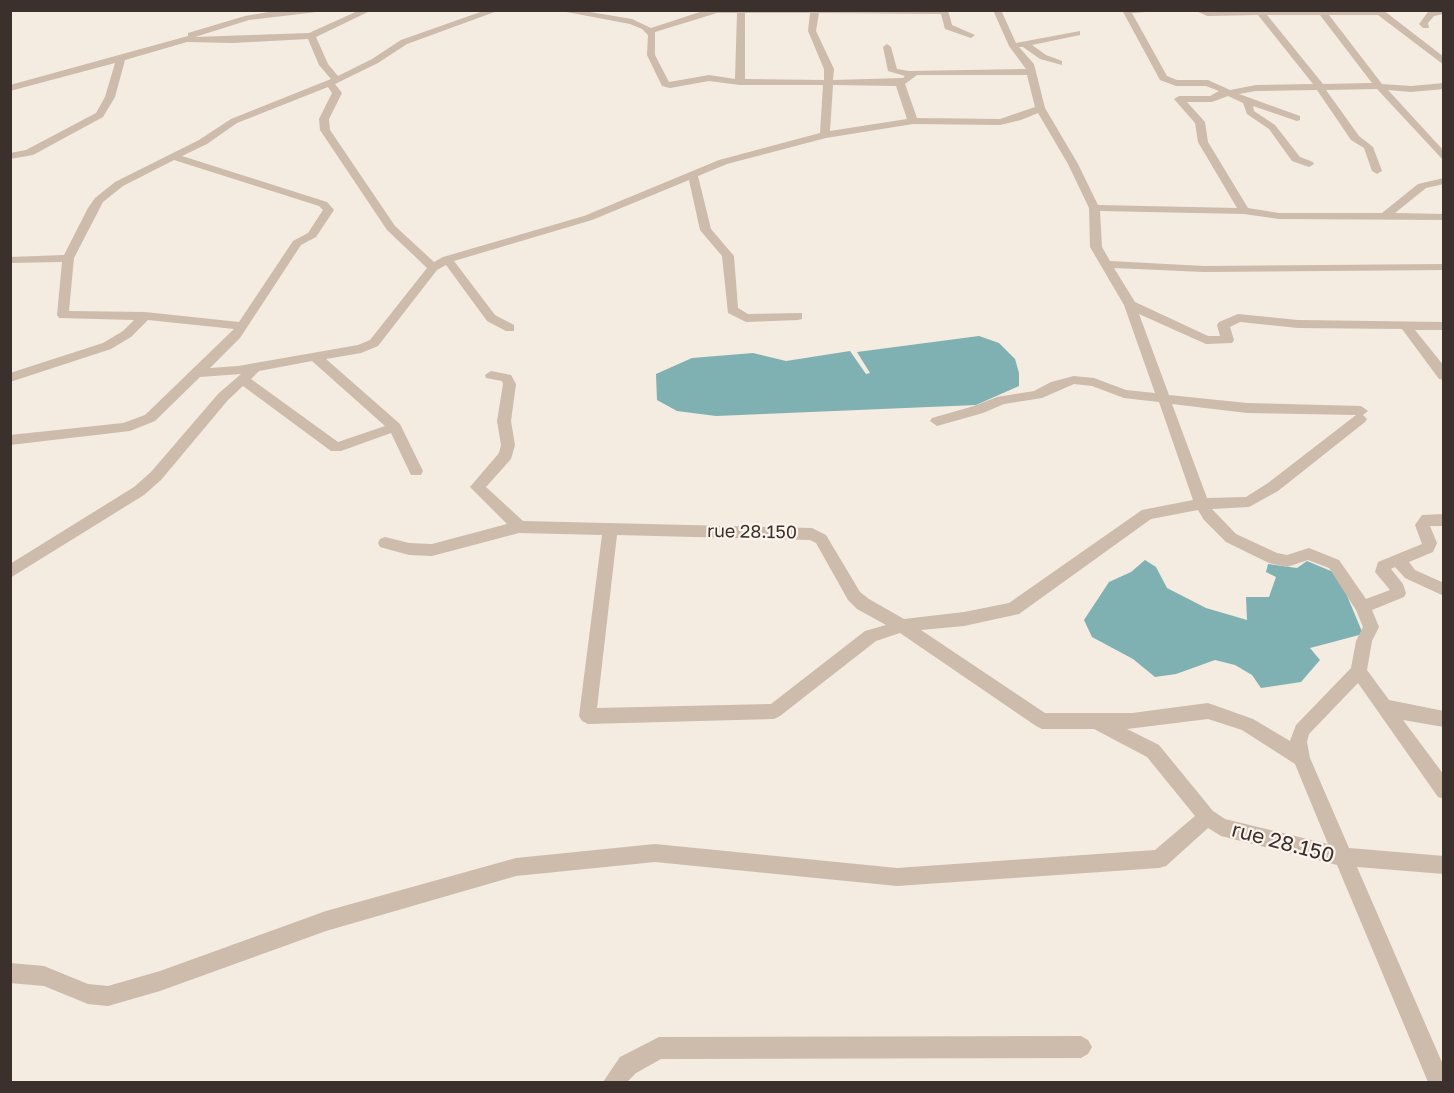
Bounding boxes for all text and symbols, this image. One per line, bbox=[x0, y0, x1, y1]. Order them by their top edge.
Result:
street label: rue 28.150 bbox=[707, 520, 797, 544]
street label: rue 28.150 bbox=[1229, 817, 1337, 869]

